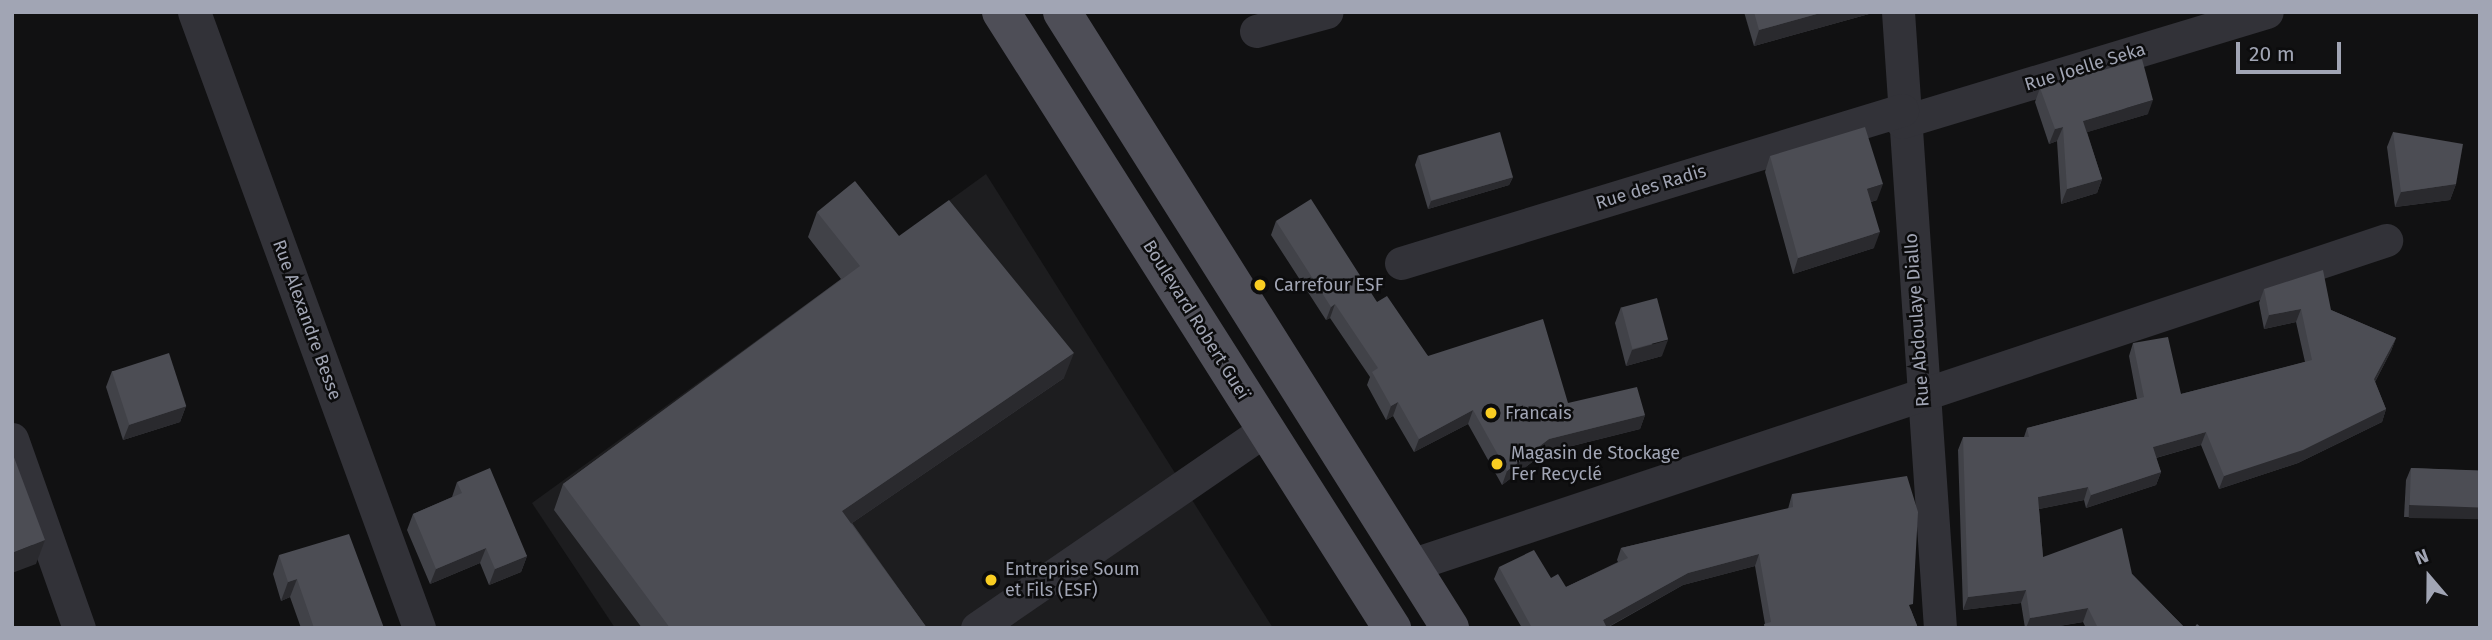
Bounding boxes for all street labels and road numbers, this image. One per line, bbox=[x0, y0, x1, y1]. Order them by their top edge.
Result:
street label: Rue Joelle Seka bbox=[2022, 38, 2148, 96]
street label: Rue des Radis bbox=[1593, 160, 1709, 214]
street label: Rue Abdoulaye Diallo bbox=[1900, 232, 1934, 408]
street label: Boulevard Robert Gueï bbox=[1138, 236, 1254, 404]
street label: Rue Alexandre Besse bbox=[268, 237, 346, 403]

